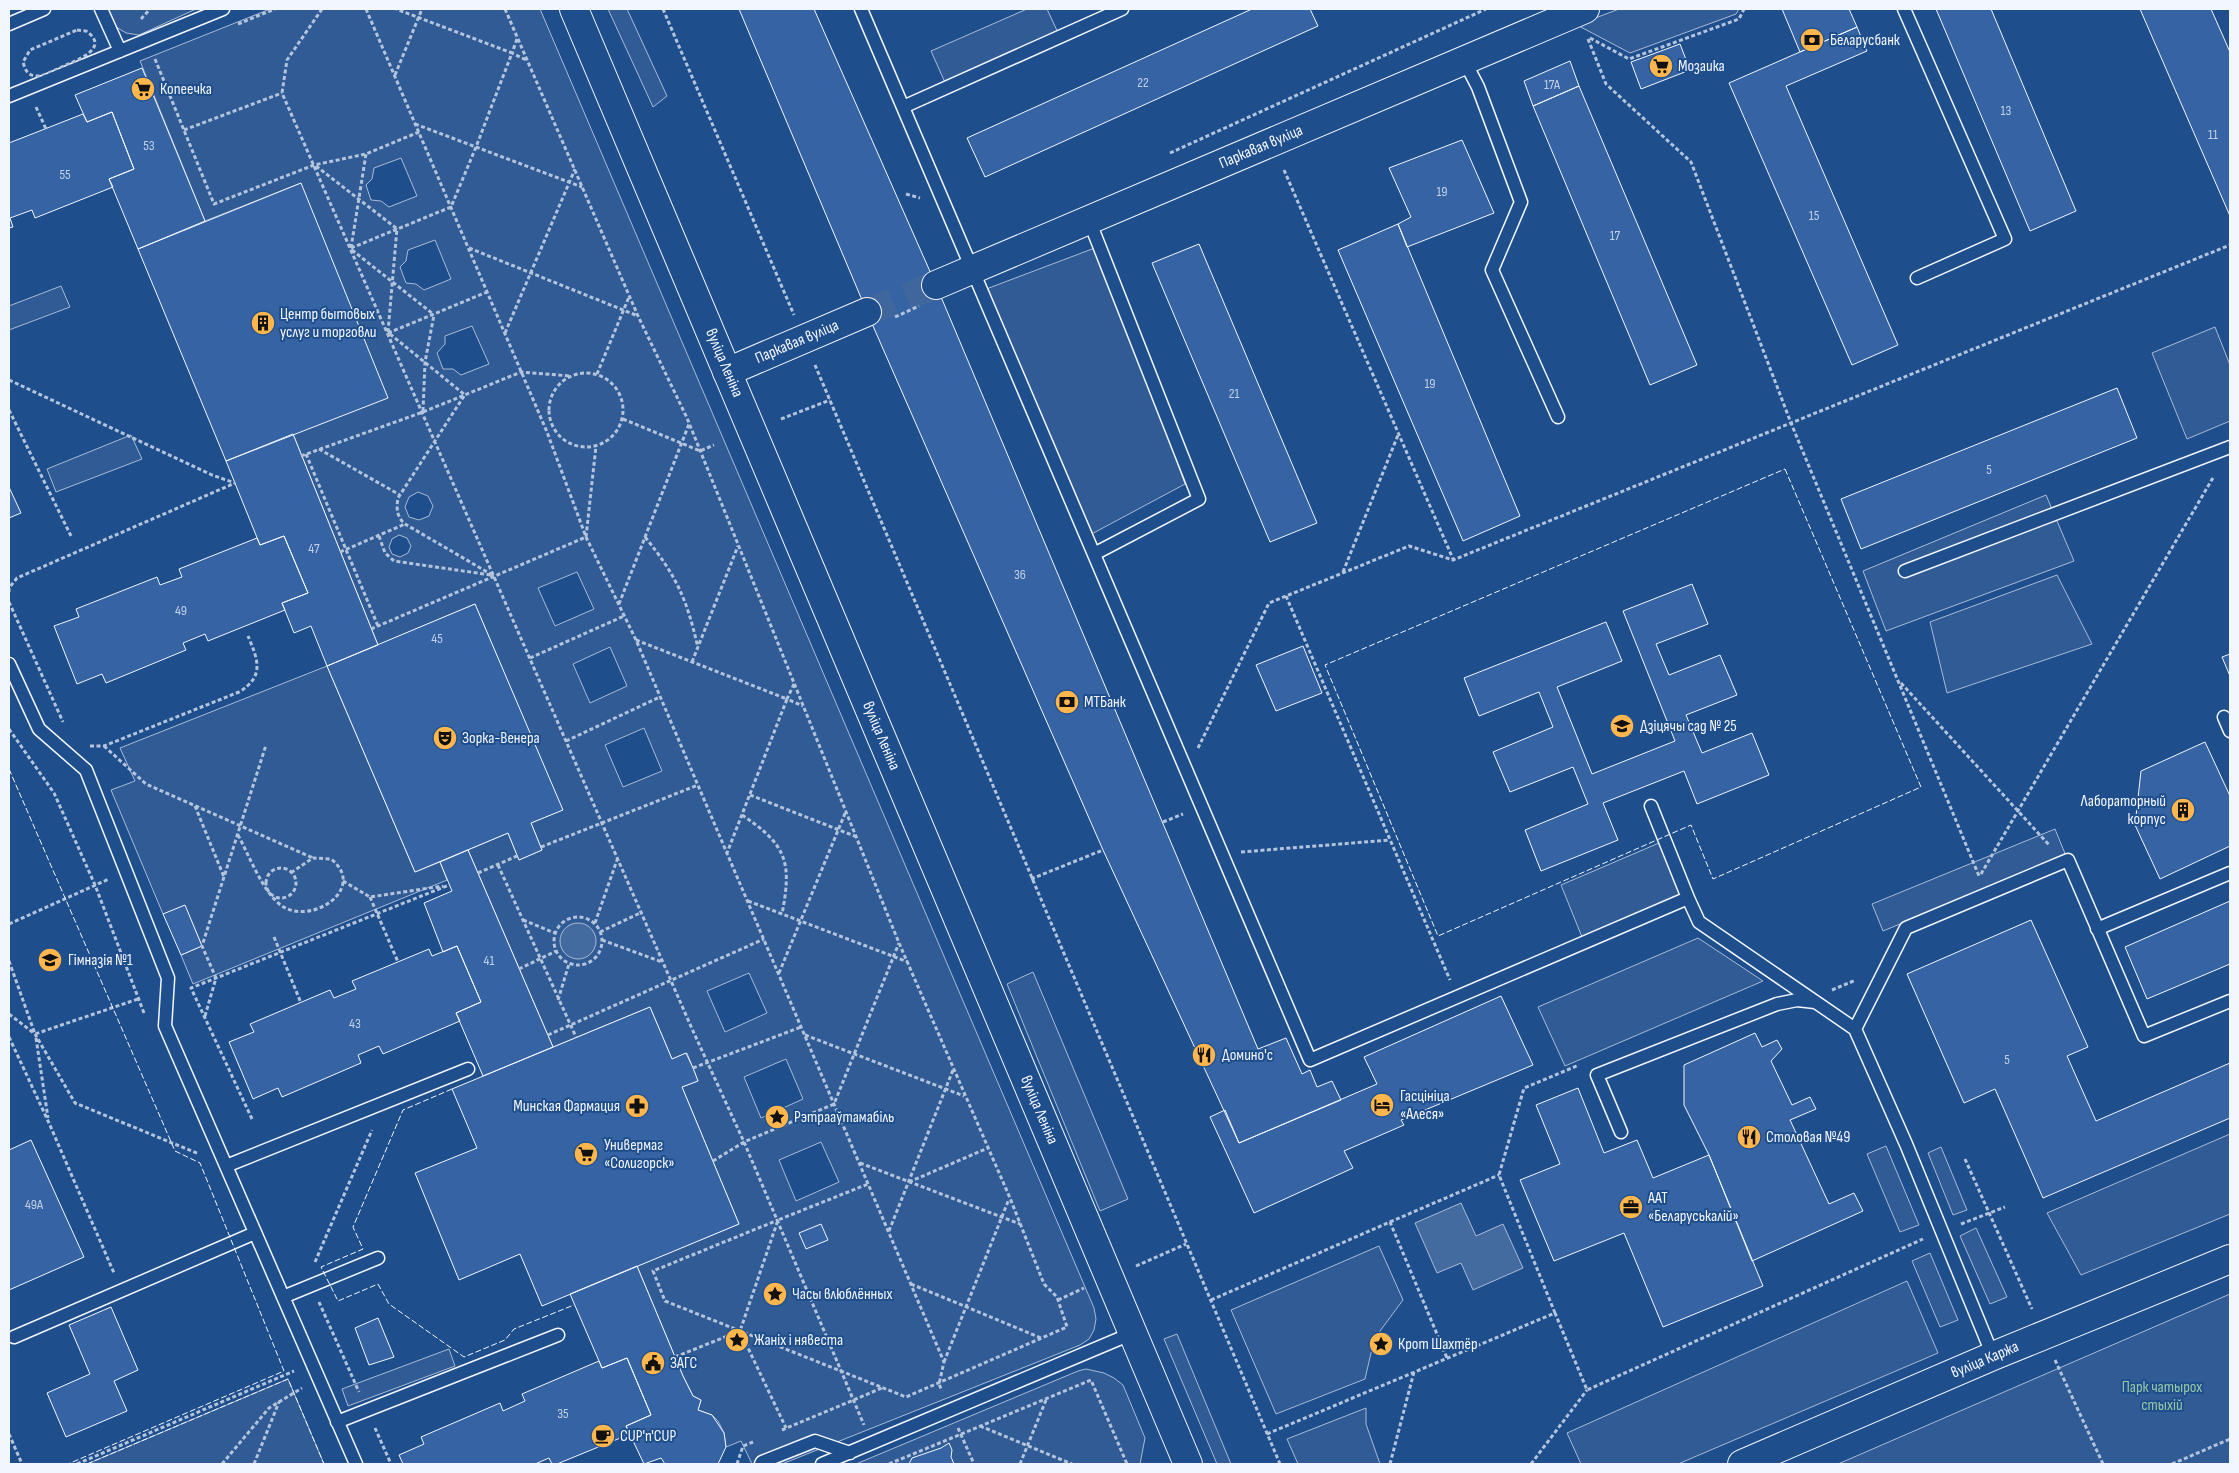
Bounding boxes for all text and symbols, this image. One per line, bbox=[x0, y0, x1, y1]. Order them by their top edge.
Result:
bank icon: Беларусбанк bbox=[1799, 27, 1825, 53]
place label: Беларусбанк bbox=[1830, 31, 1901, 50]
supermarket icon: Мозаика bbox=[1648, 53, 1674, 79]
place label: Мозаика bbox=[1678, 57, 1725, 76]
house number: 22 bbox=[1137, 74, 1149, 91]
supermarket icon: Копеечка bbox=[130, 76, 156, 102]
house number: 17А bbox=[1544, 76, 1561, 93]
place label: Копеечка bbox=[160, 80, 212, 99]
house number: 13 bbox=[2001, 102, 2012, 119]
street label: Паркавая вуліца bbox=[1216, 121, 1306, 173]
house number: 11 bbox=[2208, 126, 2218, 143]
house number: 53 bbox=[143, 137, 155, 154]
house number: 55 bbox=[59, 166, 71, 183]
house number: 19 bbox=[1436, 183, 1448, 200]
house number: 15 bbox=[1809, 207, 1820, 224]
house number: 17 bbox=[1610, 227, 1621, 244]
place label: Центр бытовых услуг и торговли bbox=[280, 305, 377, 342]
building icon: Центр бытовых услуг и торговли bbox=[250, 310, 276, 336]
street label: Паркавая вуліца bbox=[752, 316, 842, 368]
street label: вуліца Леніна bbox=[701, 326, 747, 400]
house number: 19 bbox=[1424, 375, 1436, 392]
house number: 21 bbox=[1229, 385, 1239, 402]
house number: 5 bbox=[1986, 461, 1992, 478]
house number: 47 bbox=[308, 540, 320, 557]
house number: 36 bbox=[1014, 566, 1026, 583]
house number: 49 bbox=[175, 602, 187, 619]
house number: 45 bbox=[431, 630, 443, 647]
bank icon: МТБанк bbox=[1054, 689, 1080, 715]
place label: МТБанк bbox=[1084, 693, 1127, 712]
street label: вуліца Леніна bbox=[858, 699, 904, 773]
school or university icon: Дзіцячы сад № 25 bbox=[1609, 713, 1635, 739]
place label: Дзіцячы сад № 25 bbox=[1640, 717, 1737, 736]
theatre icon: Зорка-Венера bbox=[432, 725, 458, 751]
place label: Зорка-Венера bbox=[462, 729, 540, 748]
place label: Лабораторный корпус bbox=[2080, 792, 2166, 829]
building icon: Лабораторный корпус bbox=[2170, 797, 2196, 823]
school or university icon: Гімназія №1 bbox=[37, 947, 63, 973]
place label: Гімназія №1 bbox=[68, 951, 133, 970]
house number: 41 bbox=[484, 952, 494, 969]
house number: 43 bbox=[349, 1015, 361, 1032]
restaurant icon: Домино'c bbox=[1191, 1042, 1217, 1068]
place label: Домино'c bbox=[1222, 1046, 1273, 1065]
house number: 5 bbox=[2004, 1051, 2010, 1068]
street label: вуліца Леніна bbox=[1016, 1073, 1062, 1147]
place label: Гасцініца «Алеся» bbox=[1400, 1087, 1450, 1124]
hotel icon: Гасцініца «Алеся» bbox=[1369, 1092, 1395, 1118]
pharmacy icon: Минская Фармация bbox=[624, 1093, 650, 1119]
place label: Минская Фармация bbox=[513, 1097, 620, 1116]
place icon: Рэтрааўтамабіль bbox=[764, 1104, 790, 1130]
place label: Рэтрааўтамабіль bbox=[794, 1108, 894, 1127]
restaurant icon: Столовая №49 bbox=[1736, 1124, 1762, 1150]
place label: Столовая №49 bbox=[1766, 1128, 1850, 1147]
place label: Универмаг «Солигорск» bbox=[604, 1136, 675, 1173]
supermarket icon: Универмаг «Солигорск» bbox=[573, 1141, 599, 1167]
place label: ААТ «Беларуськалій» bbox=[1647, 1189, 1739, 1226]
office icon: ААТ «Беларуськалій» bbox=[1618, 1194, 1644, 1220]
house number: 49А bbox=[25, 1196, 44, 1213]
place icon: Часы влюблённых bbox=[762, 1281, 788, 1307]
place label: Часы влюблённых bbox=[792, 1285, 892, 1304]
place icon: Жаніх і нявеста bbox=[724, 1327, 750, 1353]
place label: Жаніх і нявеста bbox=[754, 1331, 843, 1350]
place icon: Крот Шахтёр bbox=[1368, 1331, 1394, 1357]
place label: Крот Шахтёр bbox=[1398, 1335, 1478, 1354]
street label: вуліца Каржа bbox=[1948, 1337, 2022, 1383]
public building icon: ЗАГС bbox=[640, 1350, 666, 1376]
place label: ЗАГС bbox=[670, 1354, 697, 1373]
park label: Парк чатырох стыхій bbox=[2122, 1378, 2202, 1415]
house number: 35 bbox=[557, 1405, 569, 1422]
cafe icon: CUP'n'CUP bbox=[590, 1423, 616, 1449]
place label: CUP'n'CUP bbox=[620, 1427, 676, 1446]

